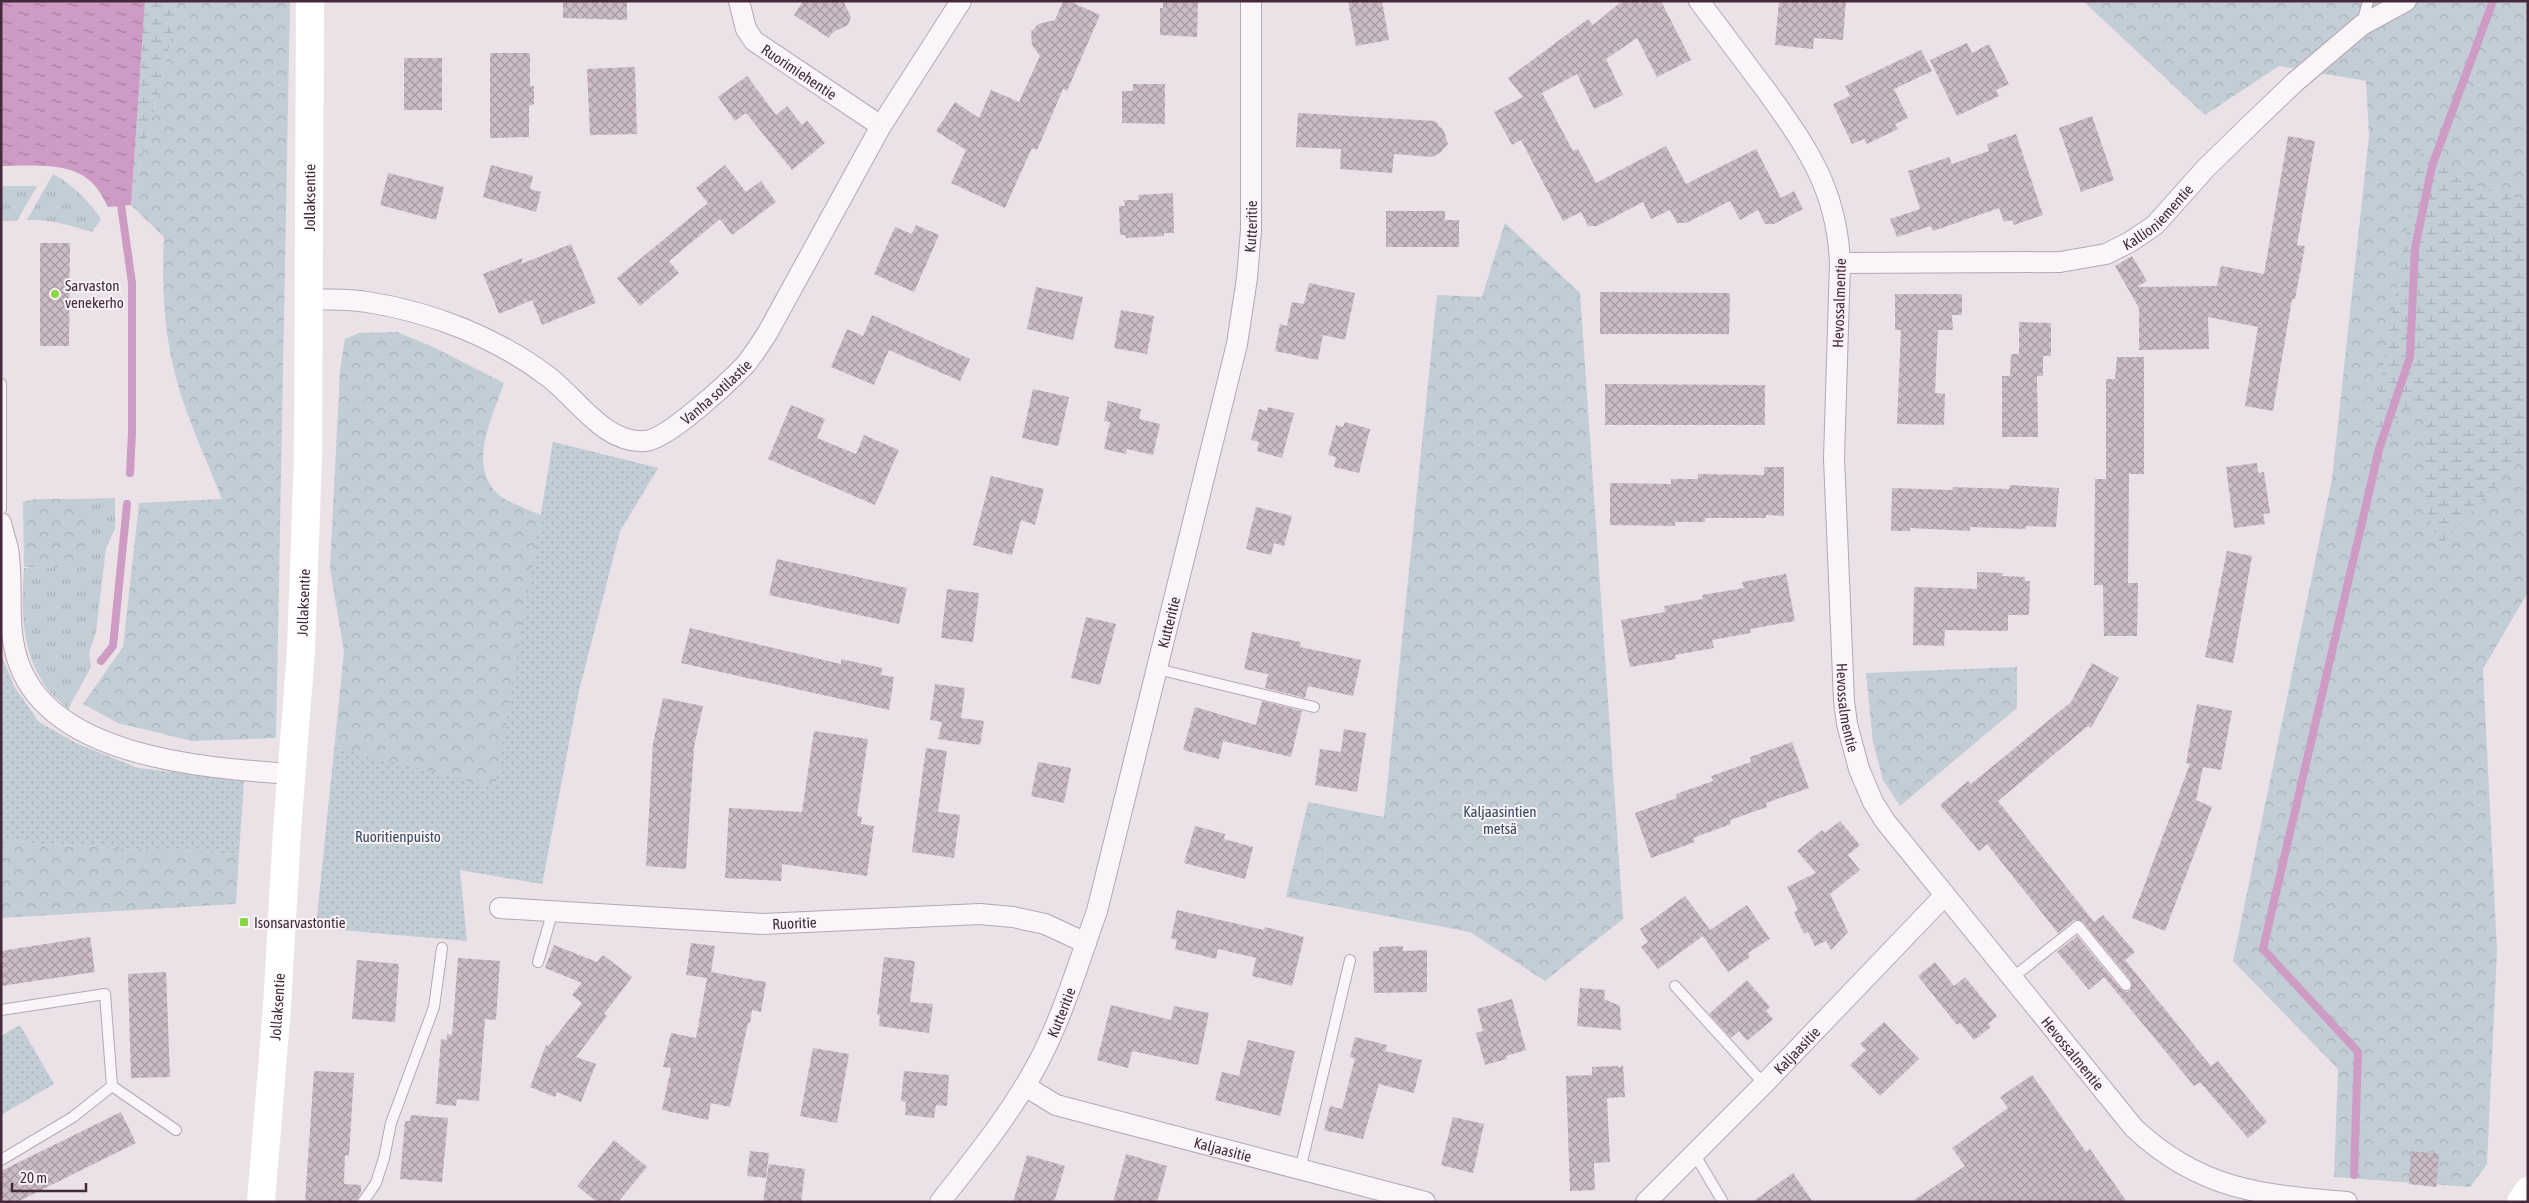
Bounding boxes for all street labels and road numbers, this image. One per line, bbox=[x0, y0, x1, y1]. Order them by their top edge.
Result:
street label: Ruorimiehentie bbox=[759, 40, 840, 103]
street label: Jollaksentie bbox=[300, 164, 318, 231]
street label: Kallioniementie bbox=[2120, 180, 2196, 253]
street label: Kutteritie bbox=[1241, 200, 1260, 253]
street label: Hevossalmentie bbox=[1829, 258, 1849, 348]
street label: Vanha sotilastie bbox=[677, 356, 755, 427]
street label: Jollaksentie bbox=[293, 568, 312, 637]
street label: Kutteritie bbox=[1154, 595, 1183, 650]
street label: Hevossalmentie bbox=[1834, 663, 1863, 754]
street label: Ruoritie bbox=[772, 913, 817, 932]
street label: Jollaksentie bbox=[266, 972, 287, 1041]
street label: Kutteritie bbox=[1043, 985, 1078, 1040]
street label: Hevossalmentie bbox=[2038, 1013, 2108, 1093]
street label: Kaljaasitie bbox=[1770, 1023, 1823, 1077]
street label: Kaljaasitie bbox=[1192, 1133, 1254, 1165]

